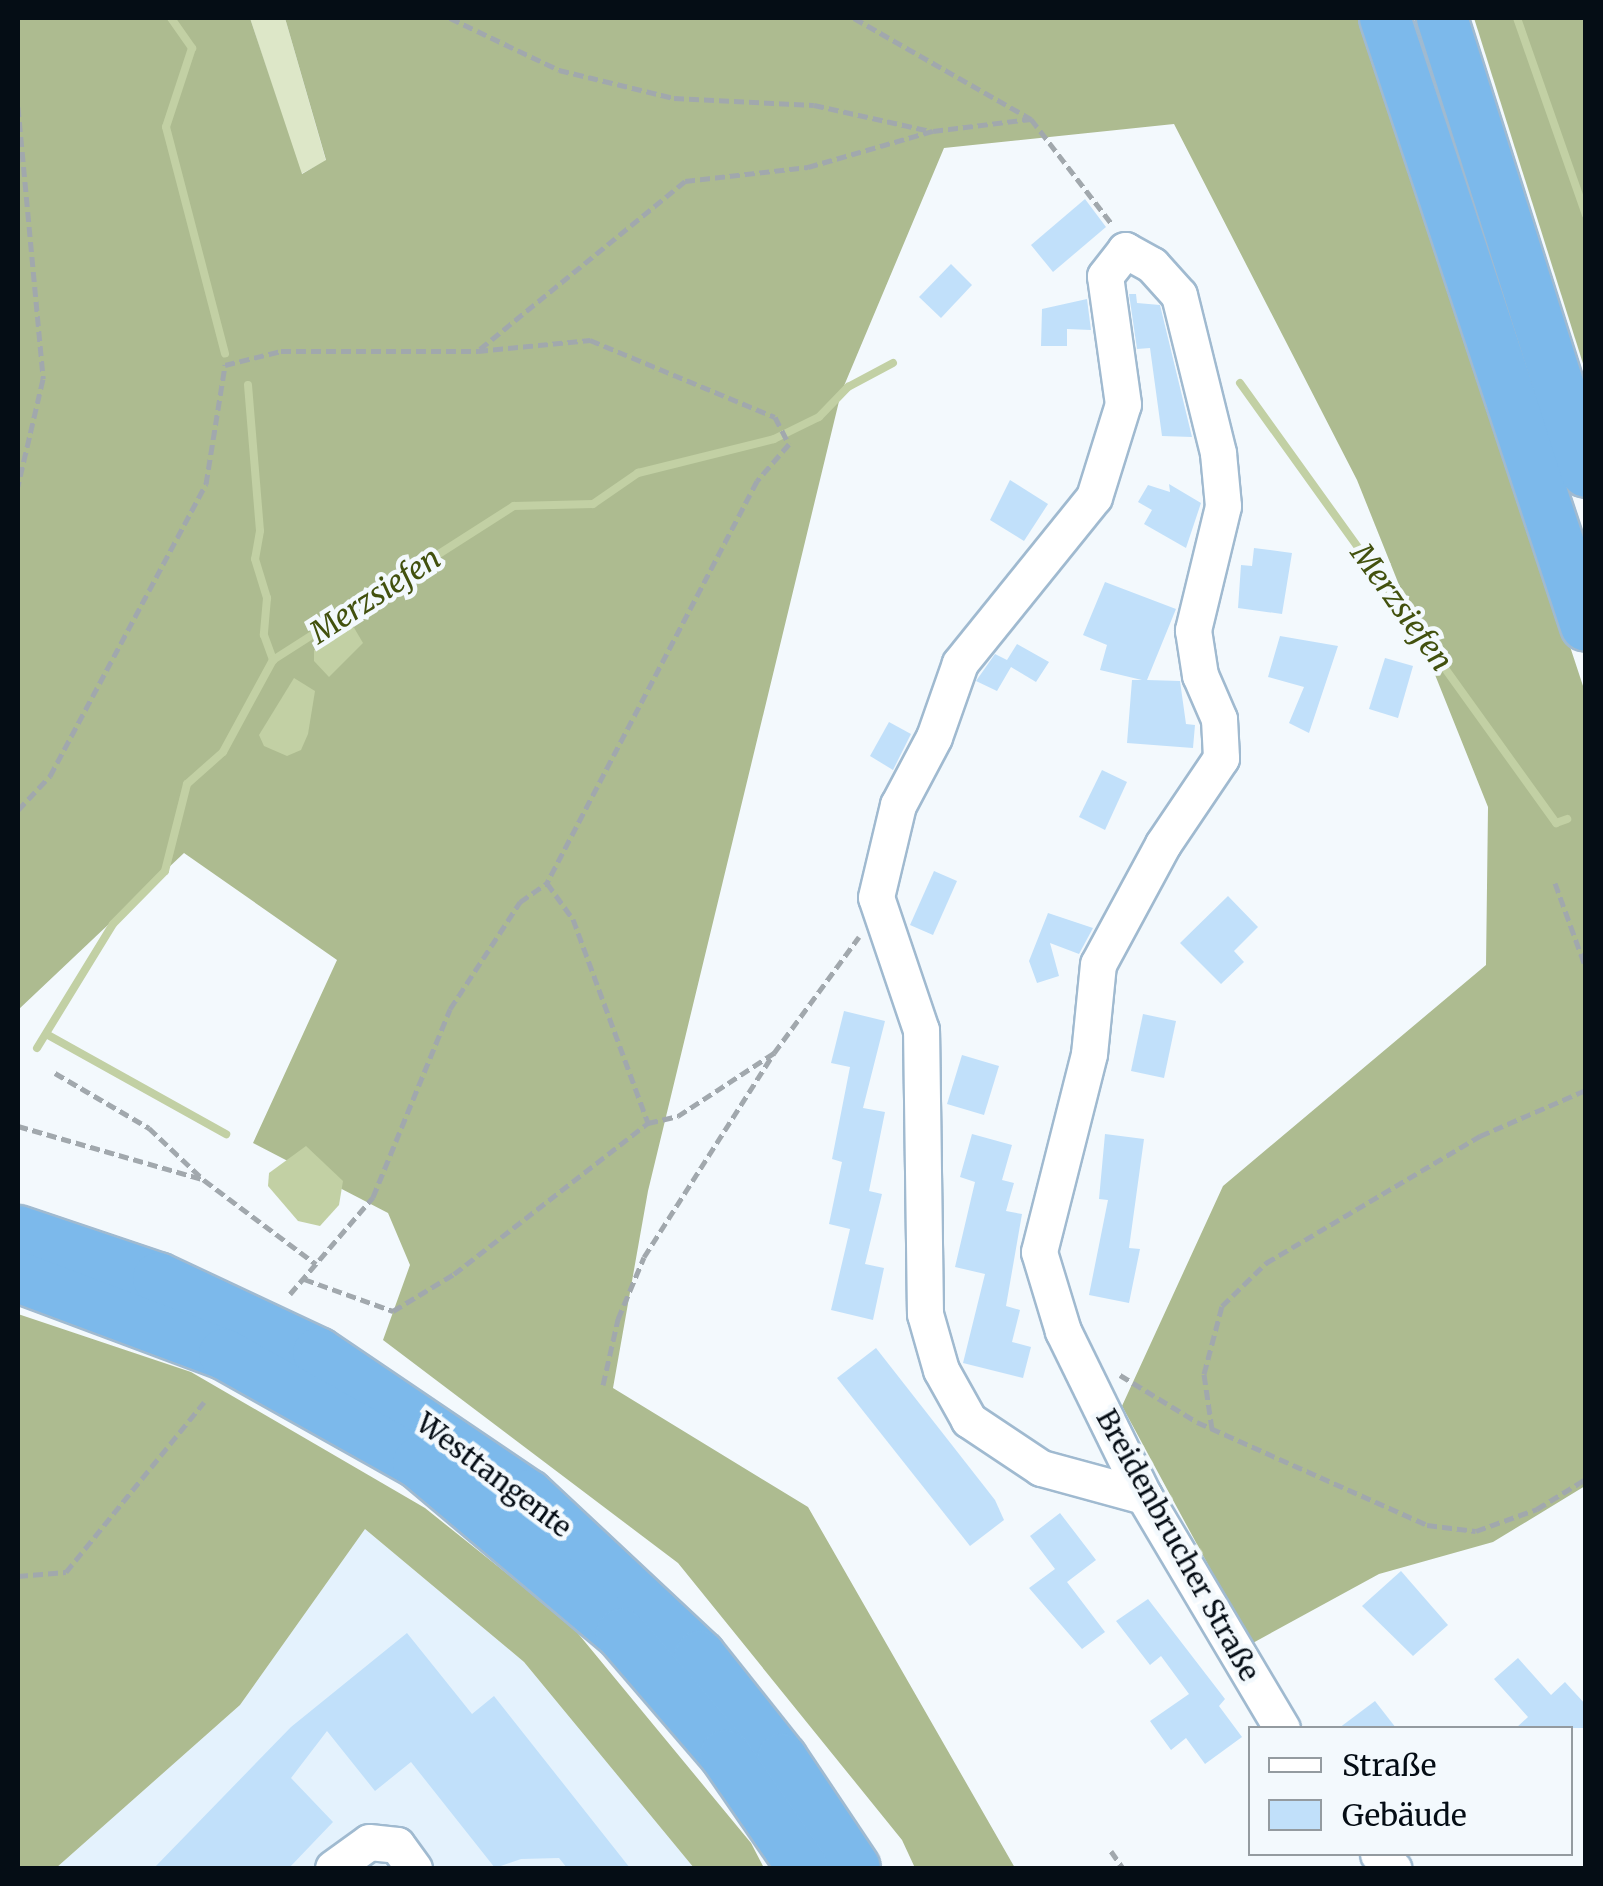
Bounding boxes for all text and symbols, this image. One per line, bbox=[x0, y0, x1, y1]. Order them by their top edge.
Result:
water label: Merzsiefen bbox=[1344, 536, 1460, 678]
water label: Merzsiefen bbox=[303, 540, 447, 650]
street label: Breidenbrucher Straße bbox=[1089, 1404, 1267, 1686]
street label: Westtangente bbox=[410, 1406, 578, 1544]
legend bbox=[1248, 1726, 1573, 1856]
text: Straße bbox=[1342, 1746, 1436, 1784]
text: Gebäude bbox=[1342, 1796, 1467, 1834]

